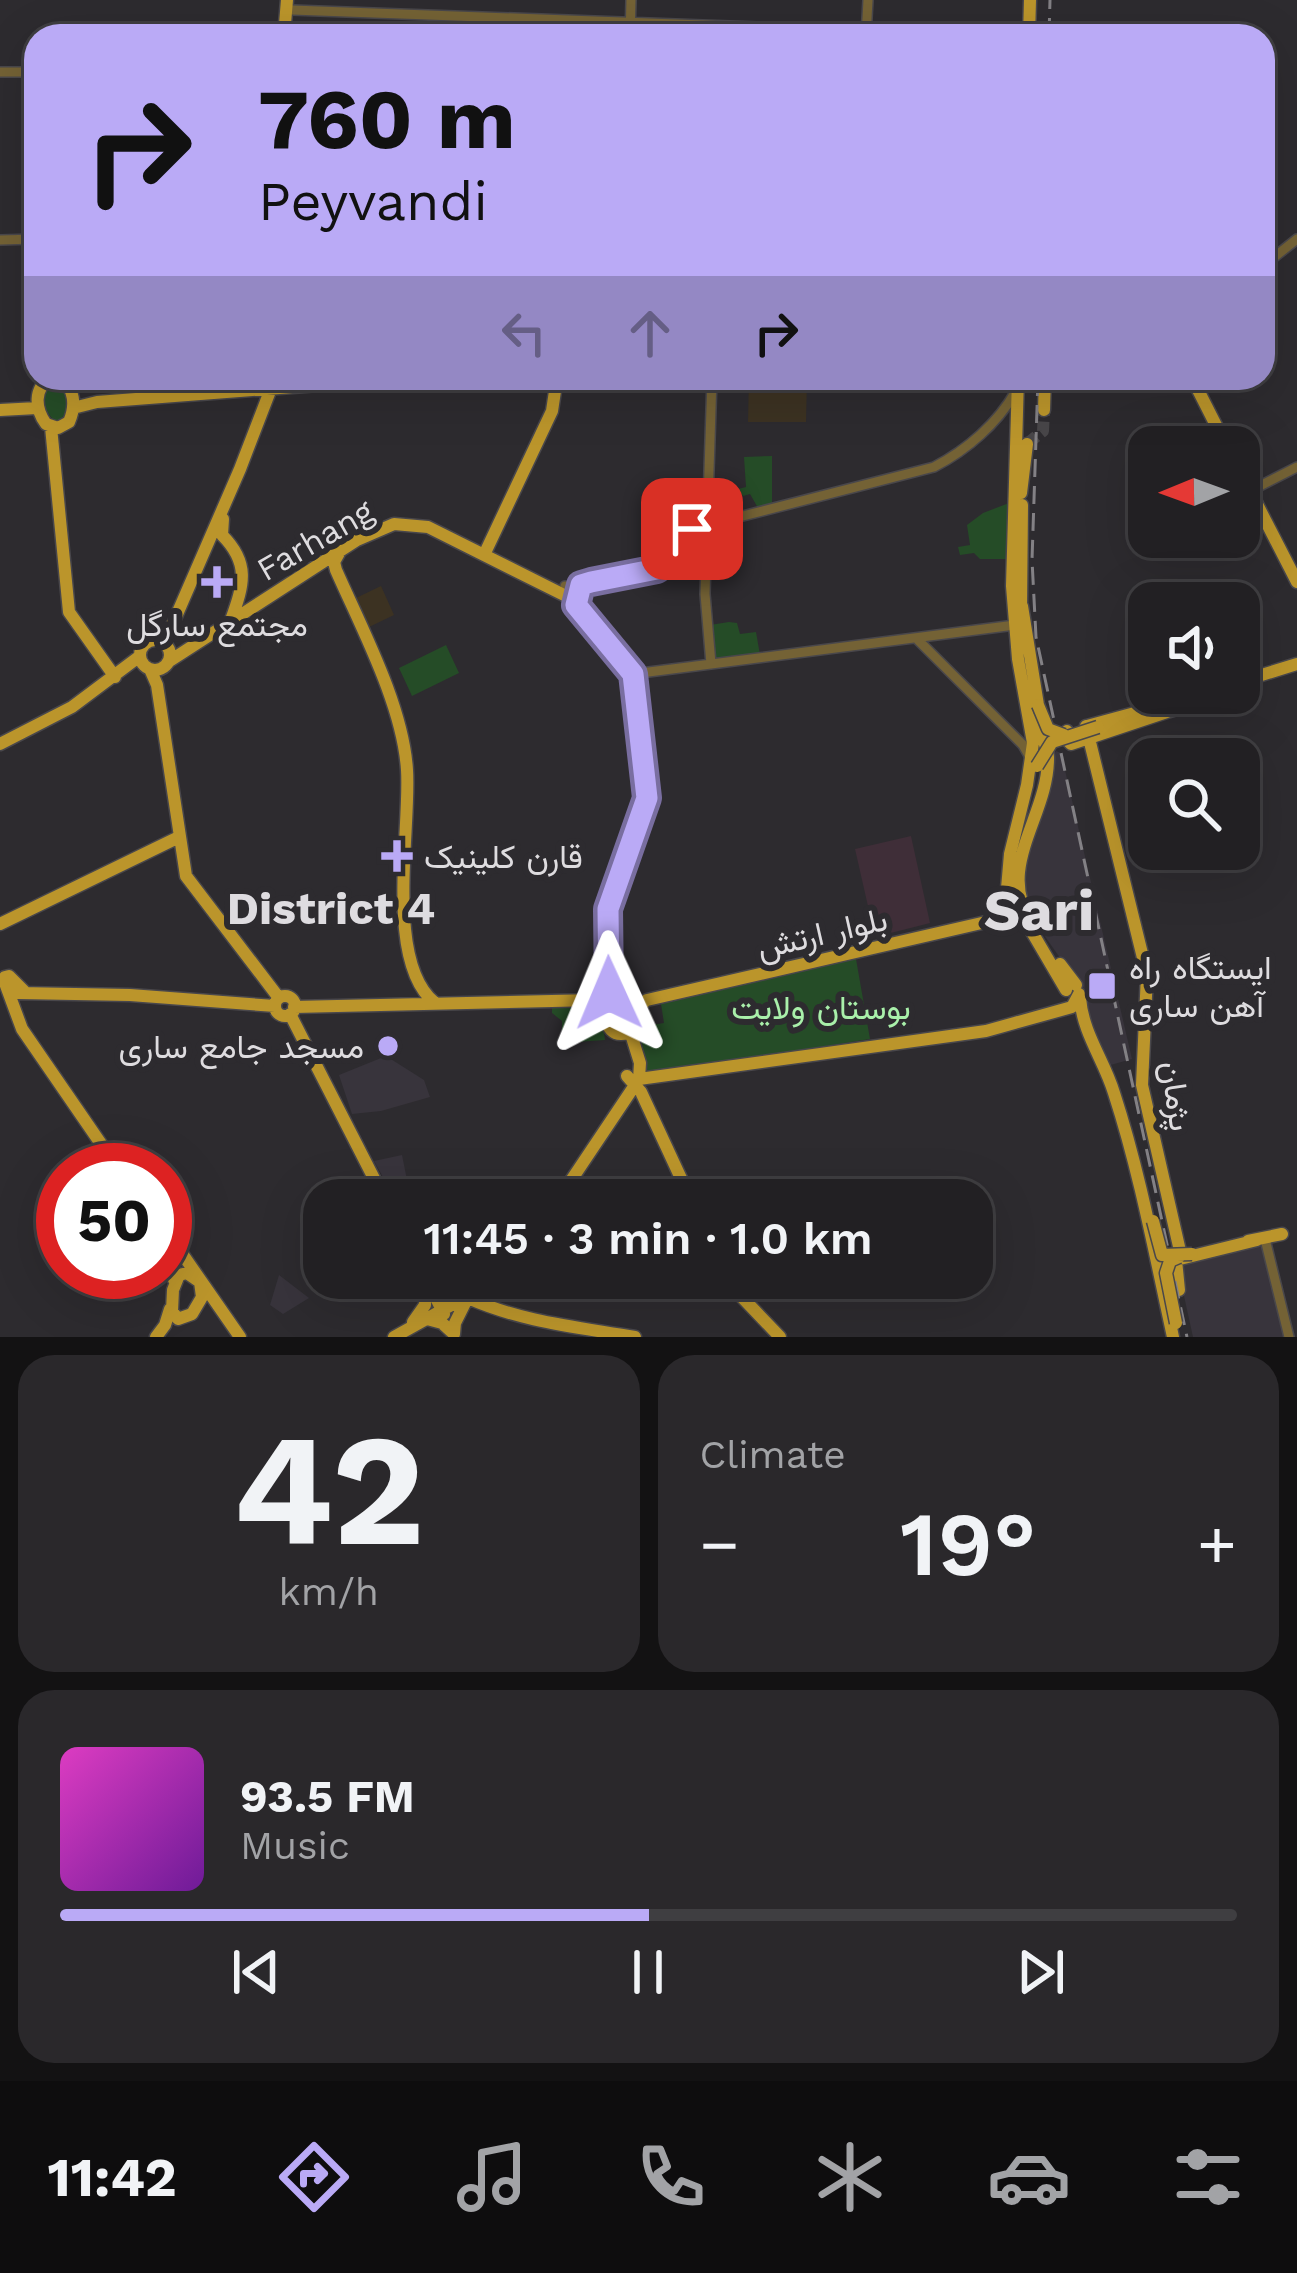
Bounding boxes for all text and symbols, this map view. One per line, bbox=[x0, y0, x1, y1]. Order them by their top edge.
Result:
text: 760 m bbox=[258, 70, 516, 168]
icon: right bbox=[60, 72, 216, 228]
text: Peyvandi bbox=[258, 170, 488, 233]
icon: left bbox=[491, 300, 557, 366]
icon: ahead bbox=[617, 300, 683, 366]
icon: right bbox=[743, 300, 809, 366]
north arrow bbox=[1128, 426, 1260, 558]
map controls bbox=[1128, 426, 1260, 870]
pin bbox=[641, 478, 743, 580]
street label: Farhang bbox=[250, 491, 380, 589]
icon: arrive bbox=[659, 496, 725, 562]
marker: مجتمع سارگل bbox=[201, 566, 233, 598]
button: sound bbox=[1128, 582, 1260, 714]
place label: مجتمع سارگل bbox=[126, 605, 308, 647]
button: search bbox=[1128, 738, 1260, 870]
place label: قارن کلینیک bbox=[424, 837, 583, 877]
marker: قارن کلینیک bbox=[381, 840, 413, 872]
district label: Sari bbox=[984, 877, 1094, 944]
district label: District 4 bbox=[227, 882, 435, 935]
street label: بلوار ارتش bbox=[753, 899, 891, 968]
position arrow bbox=[546, 930, 672, 1056]
place label: ایستگاه راه آهن ساری bbox=[1129, 948, 1272, 1026]
marker: ایستگاه راه آهن ساری bbox=[1086, 970, 1118, 1002]
park label: بوستان ولایت bbox=[731, 988, 911, 1028]
place label: مسجد جامع ساری bbox=[119, 1027, 364, 1069]
marker: مسجد جامع ساری bbox=[375, 1033, 401, 1059]
street label: پژمان bbox=[1150, 1058, 1201, 1134]
speed limit sign: 50 bbox=[36, 1143, 192, 1299]
text: 11:45 · 3 min · 1.0 km bbox=[423, 1212, 873, 1265]
text: 42 bbox=[233, 1399, 425, 1582]
text: Climate bbox=[700, 1432, 846, 1477]
text: 19° bbox=[900, 1491, 1036, 1597]
text: − bbox=[700, 1506, 739, 1583]
text: + bbox=[1197, 1506, 1237, 1583]
text: km/h bbox=[279, 1569, 379, 1614]
text: 93.5 FM bbox=[240, 1770, 415, 1823]
text: Music bbox=[240, 1823, 350, 1868]
icon: previous bbox=[223, 1939, 289, 2005]
icon: pause bbox=[615, 1939, 681, 2005]
icon: next bbox=[1008, 1939, 1074, 2005]
icon: directions bbox=[272, 2135, 356, 2219]
icon: music bbox=[450, 2135, 534, 2219]
icon: phone bbox=[629, 2135, 713, 2219]
icon: climate bbox=[808, 2135, 892, 2219]
icon: car bbox=[987, 2135, 1071, 2219]
icon: filters bbox=[1166, 2135, 1250, 2219]
text: 11:42 bbox=[47, 2146, 177, 2209]

